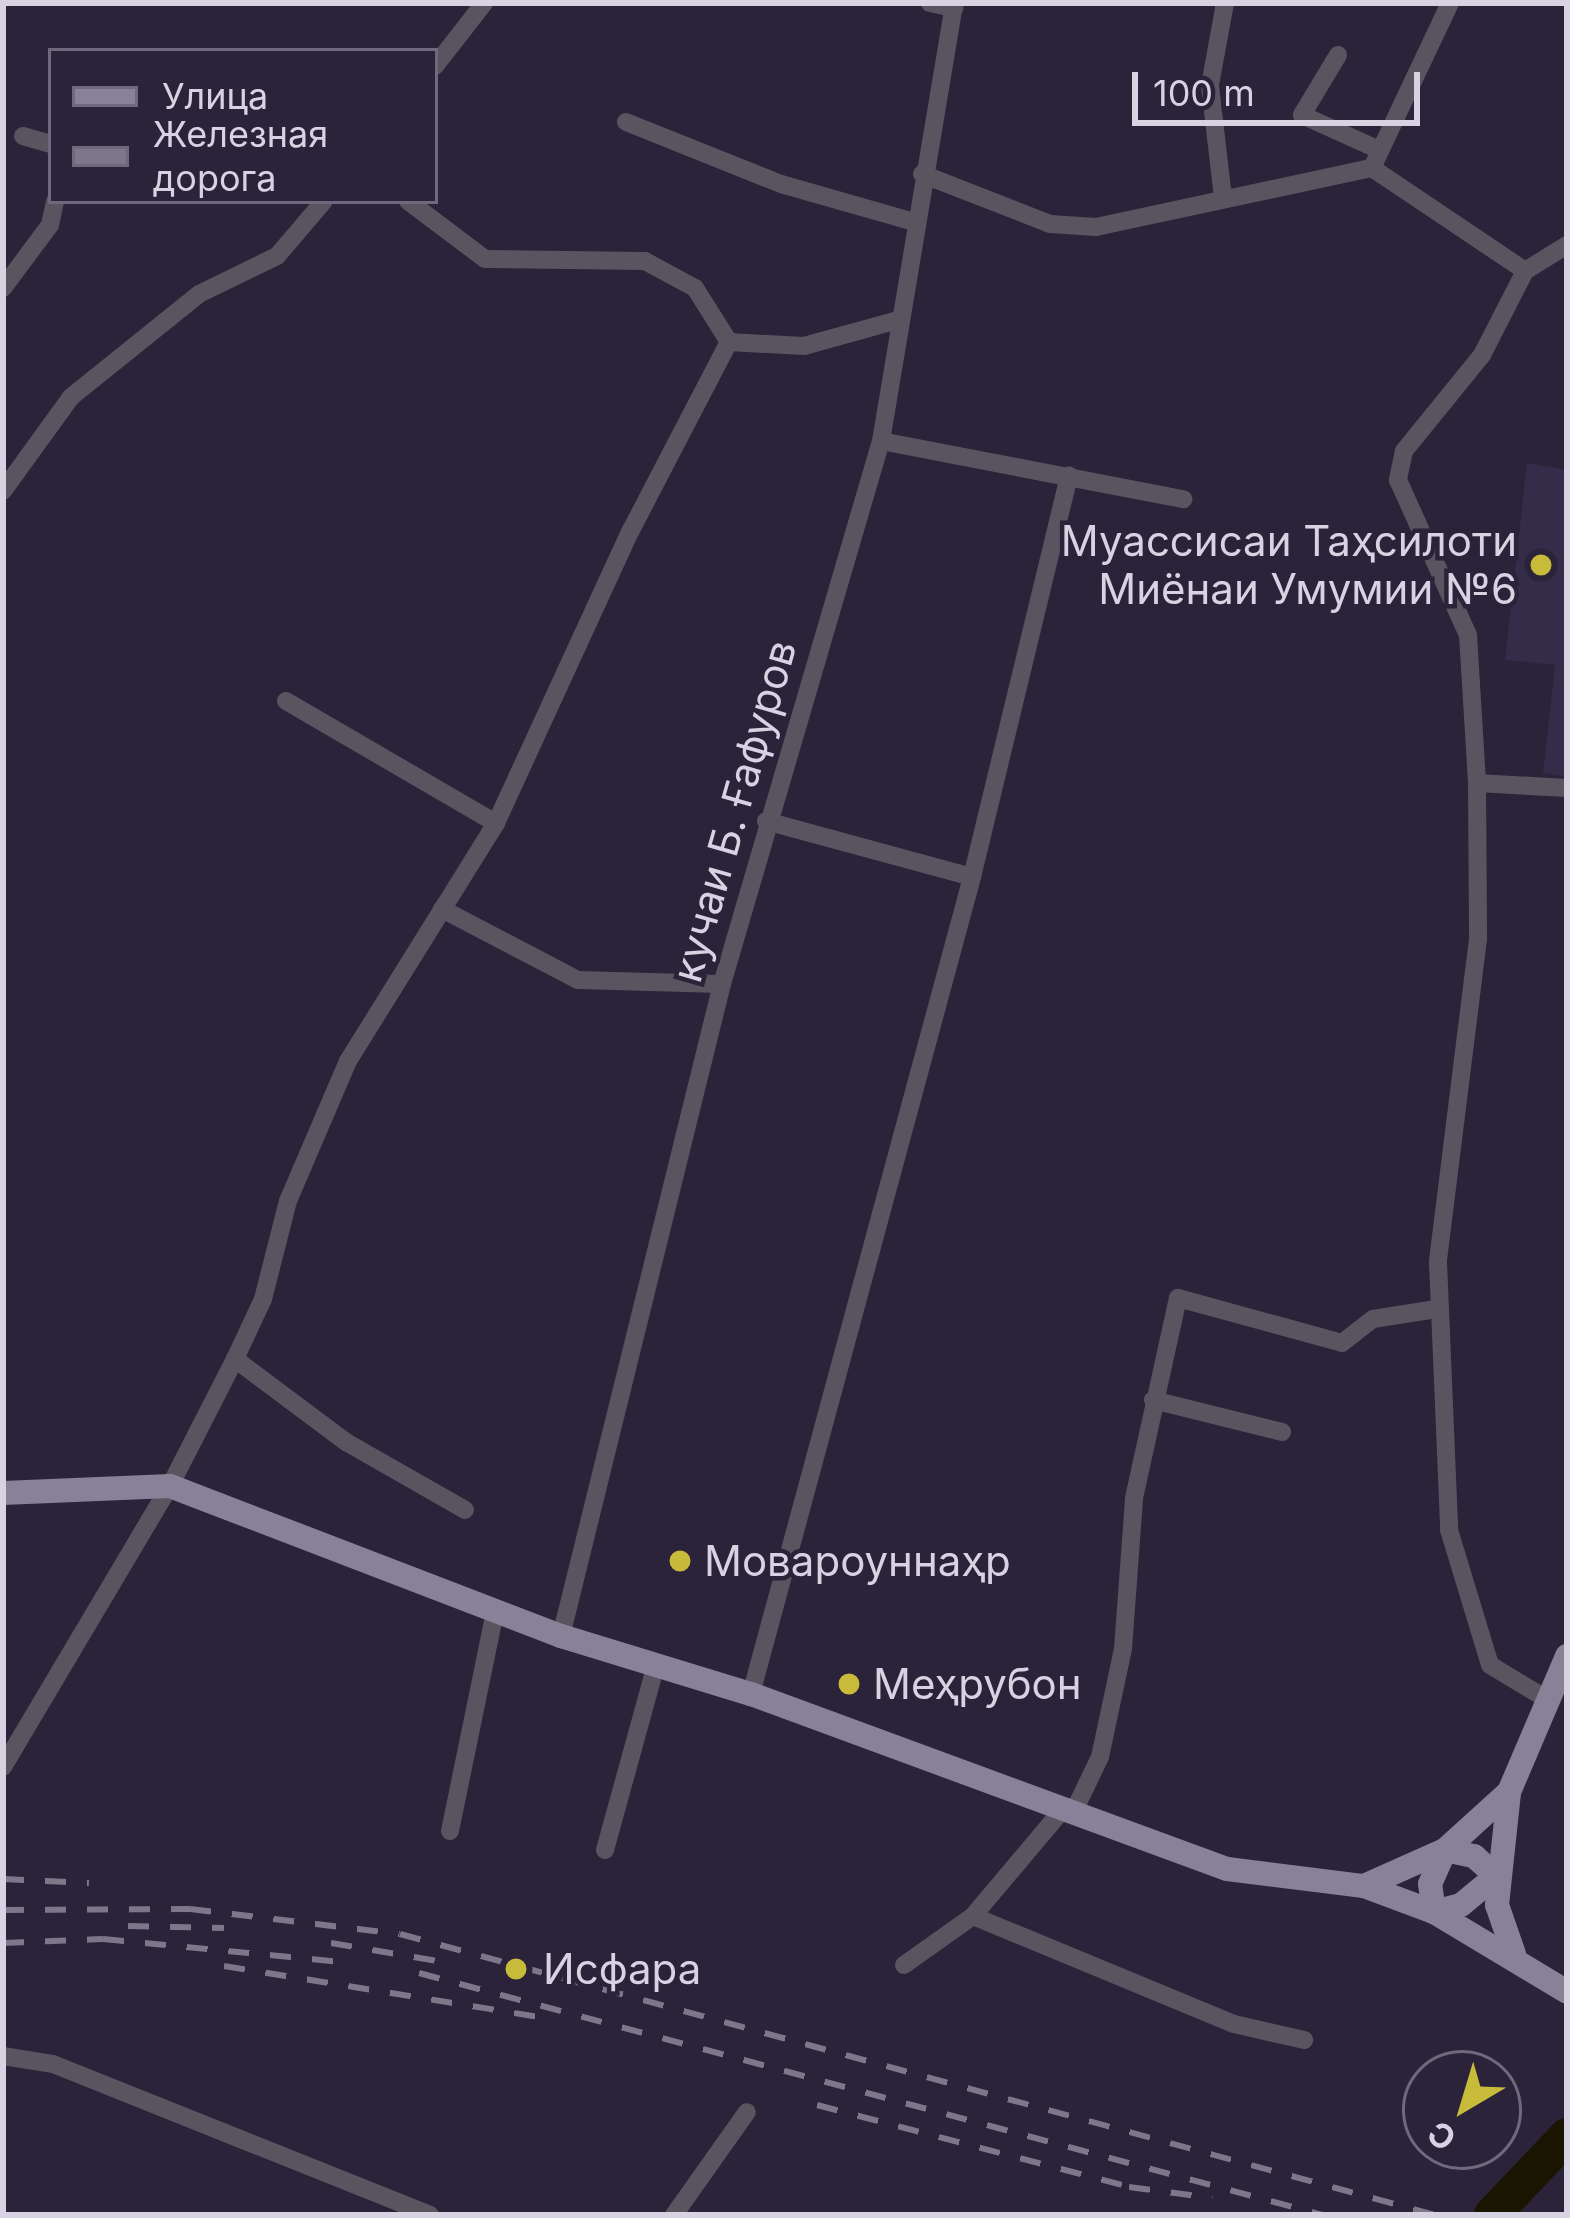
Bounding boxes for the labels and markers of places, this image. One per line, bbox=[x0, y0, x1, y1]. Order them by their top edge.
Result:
place label: Муассисаи Таҳсилоти Миёнаи Умумии №6 bbox=[1061, 516, 1517, 614]
marker: Муассисаи Таҳсилоти Миёнаи Умумии №6 bbox=[1528, 552, 1554, 578]
place label: Мовароуннаҳр bbox=[704, 1536, 1011, 1586]
marker: Мовароуннаҳр bbox=[667, 1548, 693, 1574]
place label: Меҳрубон bbox=[873, 1659, 1082, 1709]
marker: Меҳрубон bbox=[836, 1671, 862, 1697]
place label: Исфара bbox=[543, 1944, 701, 1994]
marker: Исфара bbox=[500, 1953, 532, 1985]

